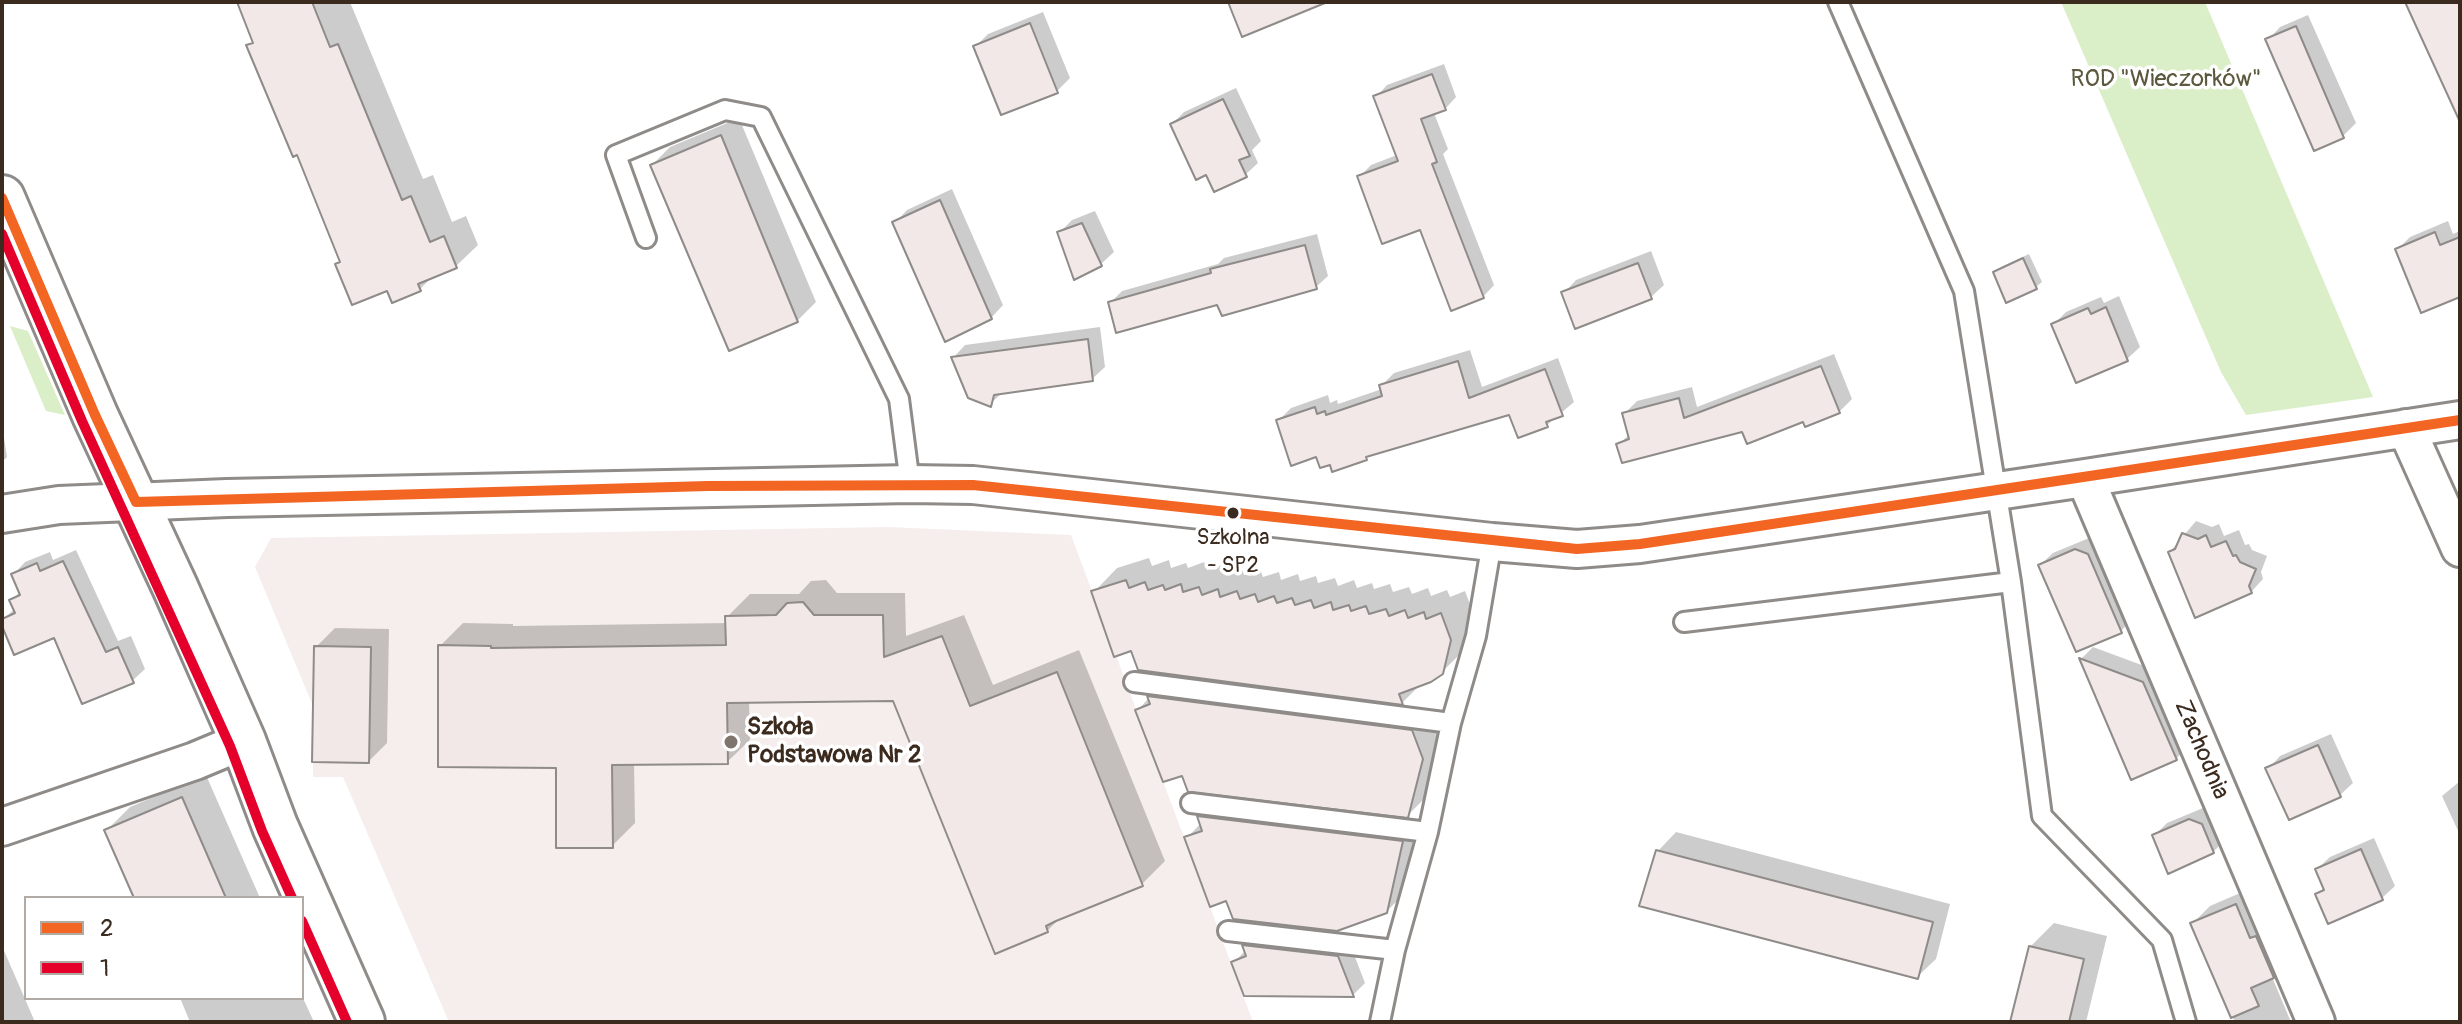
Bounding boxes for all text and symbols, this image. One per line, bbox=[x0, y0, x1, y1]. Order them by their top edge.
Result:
park label: ROD "Wieczorków" bbox=[2071, 66, 2261, 94]
marker: Szkolna - SP2 bbox=[1225, 505, 1241, 521]
place label: Szkolna - SP2 bbox=[1196, 525, 1270, 576]
street label: Zachodnia bbox=[2167, 696, 2235, 804]
place label: Szkoła Podstawowa Nr 2 bbox=[747, 714, 921, 770]
marker: Szkoła Podstawowa Nr 2 bbox=[722, 733, 740, 751]
legend bbox=[24, 896, 304, 1000]
text: 2 bbox=[100, 914, 113, 943]
text: 1 bbox=[100, 954, 109, 983]

